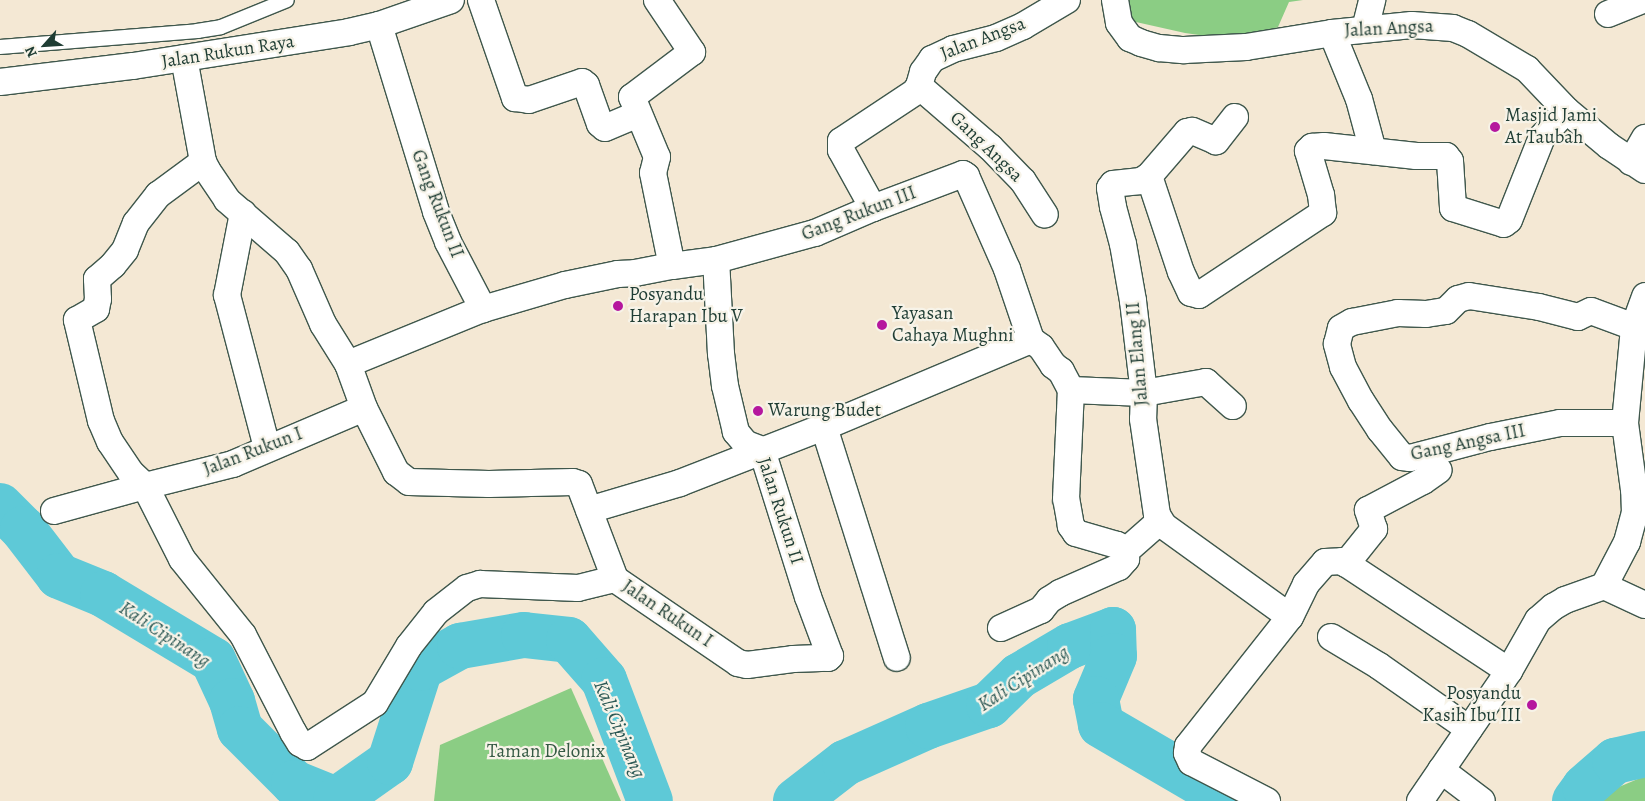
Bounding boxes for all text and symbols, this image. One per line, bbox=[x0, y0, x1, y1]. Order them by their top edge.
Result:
street label: Jalan Angsa bbox=[937, 12, 1029, 66]
street label: Jalan Angsa bbox=[1344, 15, 1434, 43]
north arrow bbox=[20, 20, 70, 70]
street label: Jalan Rukun Raya bbox=[160, 30, 296, 74]
text: N bbox=[20, 43, 42, 61]
place label: Masjid Jami At Taubah bbox=[1505, 105, 1597, 149]
street label: Gang Angsa bbox=[945, 107, 1027, 187]
marker: Masjid Jami At Taubah bbox=[1489, 121, 1501, 133]
street label: Gang Rukun II bbox=[406, 147, 468, 261]
street label: Gang Rukun III bbox=[799, 182, 919, 246]
place label: Posyandu Harapan Ibu V bbox=[629, 284, 743, 328]
marker: Posyandu Harapan Ibu V bbox=[611, 299, 625, 313]
street label: Jalan Elang II bbox=[1122, 301, 1154, 407]
place label: Yayasan Cahaya Mughni bbox=[892, 303, 1014, 347]
marker: Yayasan Cahaya Mughni bbox=[876, 319, 888, 331]
place label: Warung Budet bbox=[768, 400, 881, 422]
marker: Warung Budet bbox=[752, 405, 764, 417]
street label: Gang Angsa III bbox=[1409, 420, 1527, 466]
street label: Jalan Rukun I bbox=[200, 423, 306, 481]
street label: Jalan Rukun II bbox=[752, 455, 808, 567]
street label: Jalan Rukun I bbox=[617, 575, 717, 653]
water label: Kali Cipinang bbox=[115, 596, 215, 672]
water label: Kali Cipinang bbox=[973, 640, 1073, 716]
water label: Kali Cipinang bbox=[589, 677, 651, 781]
place label: Posyandu Kasih Ibu III bbox=[1422, 683, 1521, 727]
marker: Posyandu Kasih Ibu III bbox=[1525, 698, 1539, 712]
park label: Taman Delonix bbox=[487, 741, 605, 763]

